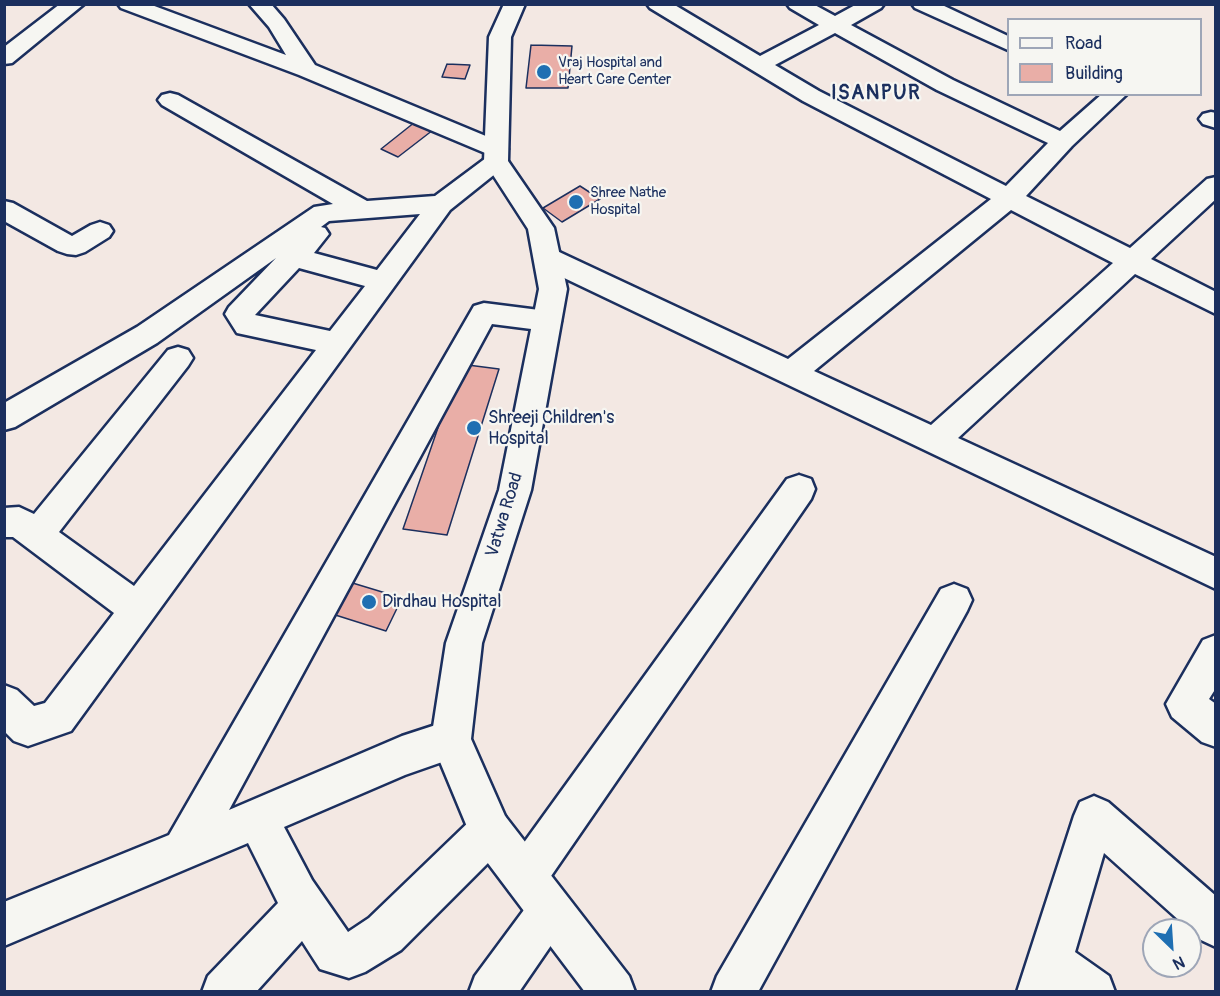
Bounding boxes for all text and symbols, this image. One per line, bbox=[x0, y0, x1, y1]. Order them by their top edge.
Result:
legend bbox=[1007, 18, 1202, 96]
text: Road bbox=[1065, 32, 1102, 55]
place label: Vraj Hospital and Heart Care Center bbox=[558, 54, 671, 89]
text: Building bbox=[1065, 62, 1123, 85]
marker: Vraj Hospital and Heart Care Center bbox=[535, 63, 553, 81]
district label: ISANPUR bbox=[831, 82, 921, 106]
place label: Shree Nathe Hospital bbox=[590, 184, 666, 219]
marker: Shree Nathe Hospital bbox=[567, 193, 585, 211]
place label: Shreeji Children's Hospital bbox=[488, 407, 614, 450]
marker: Shreeji Children's Hospital bbox=[465, 419, 483, 437]
street label: Vatwa Road bbox=[482, 470, 528, 560]
place label: Dirdhau Hospital bbox=[382, 591, 502, 613]
marker: Dirdhau Hospital bbox=[360, 593, 378, 611]
north arrow bbox=[1142, 918, 1202, 978]
text: N bbox=[1170, 951, 1188, 974]

